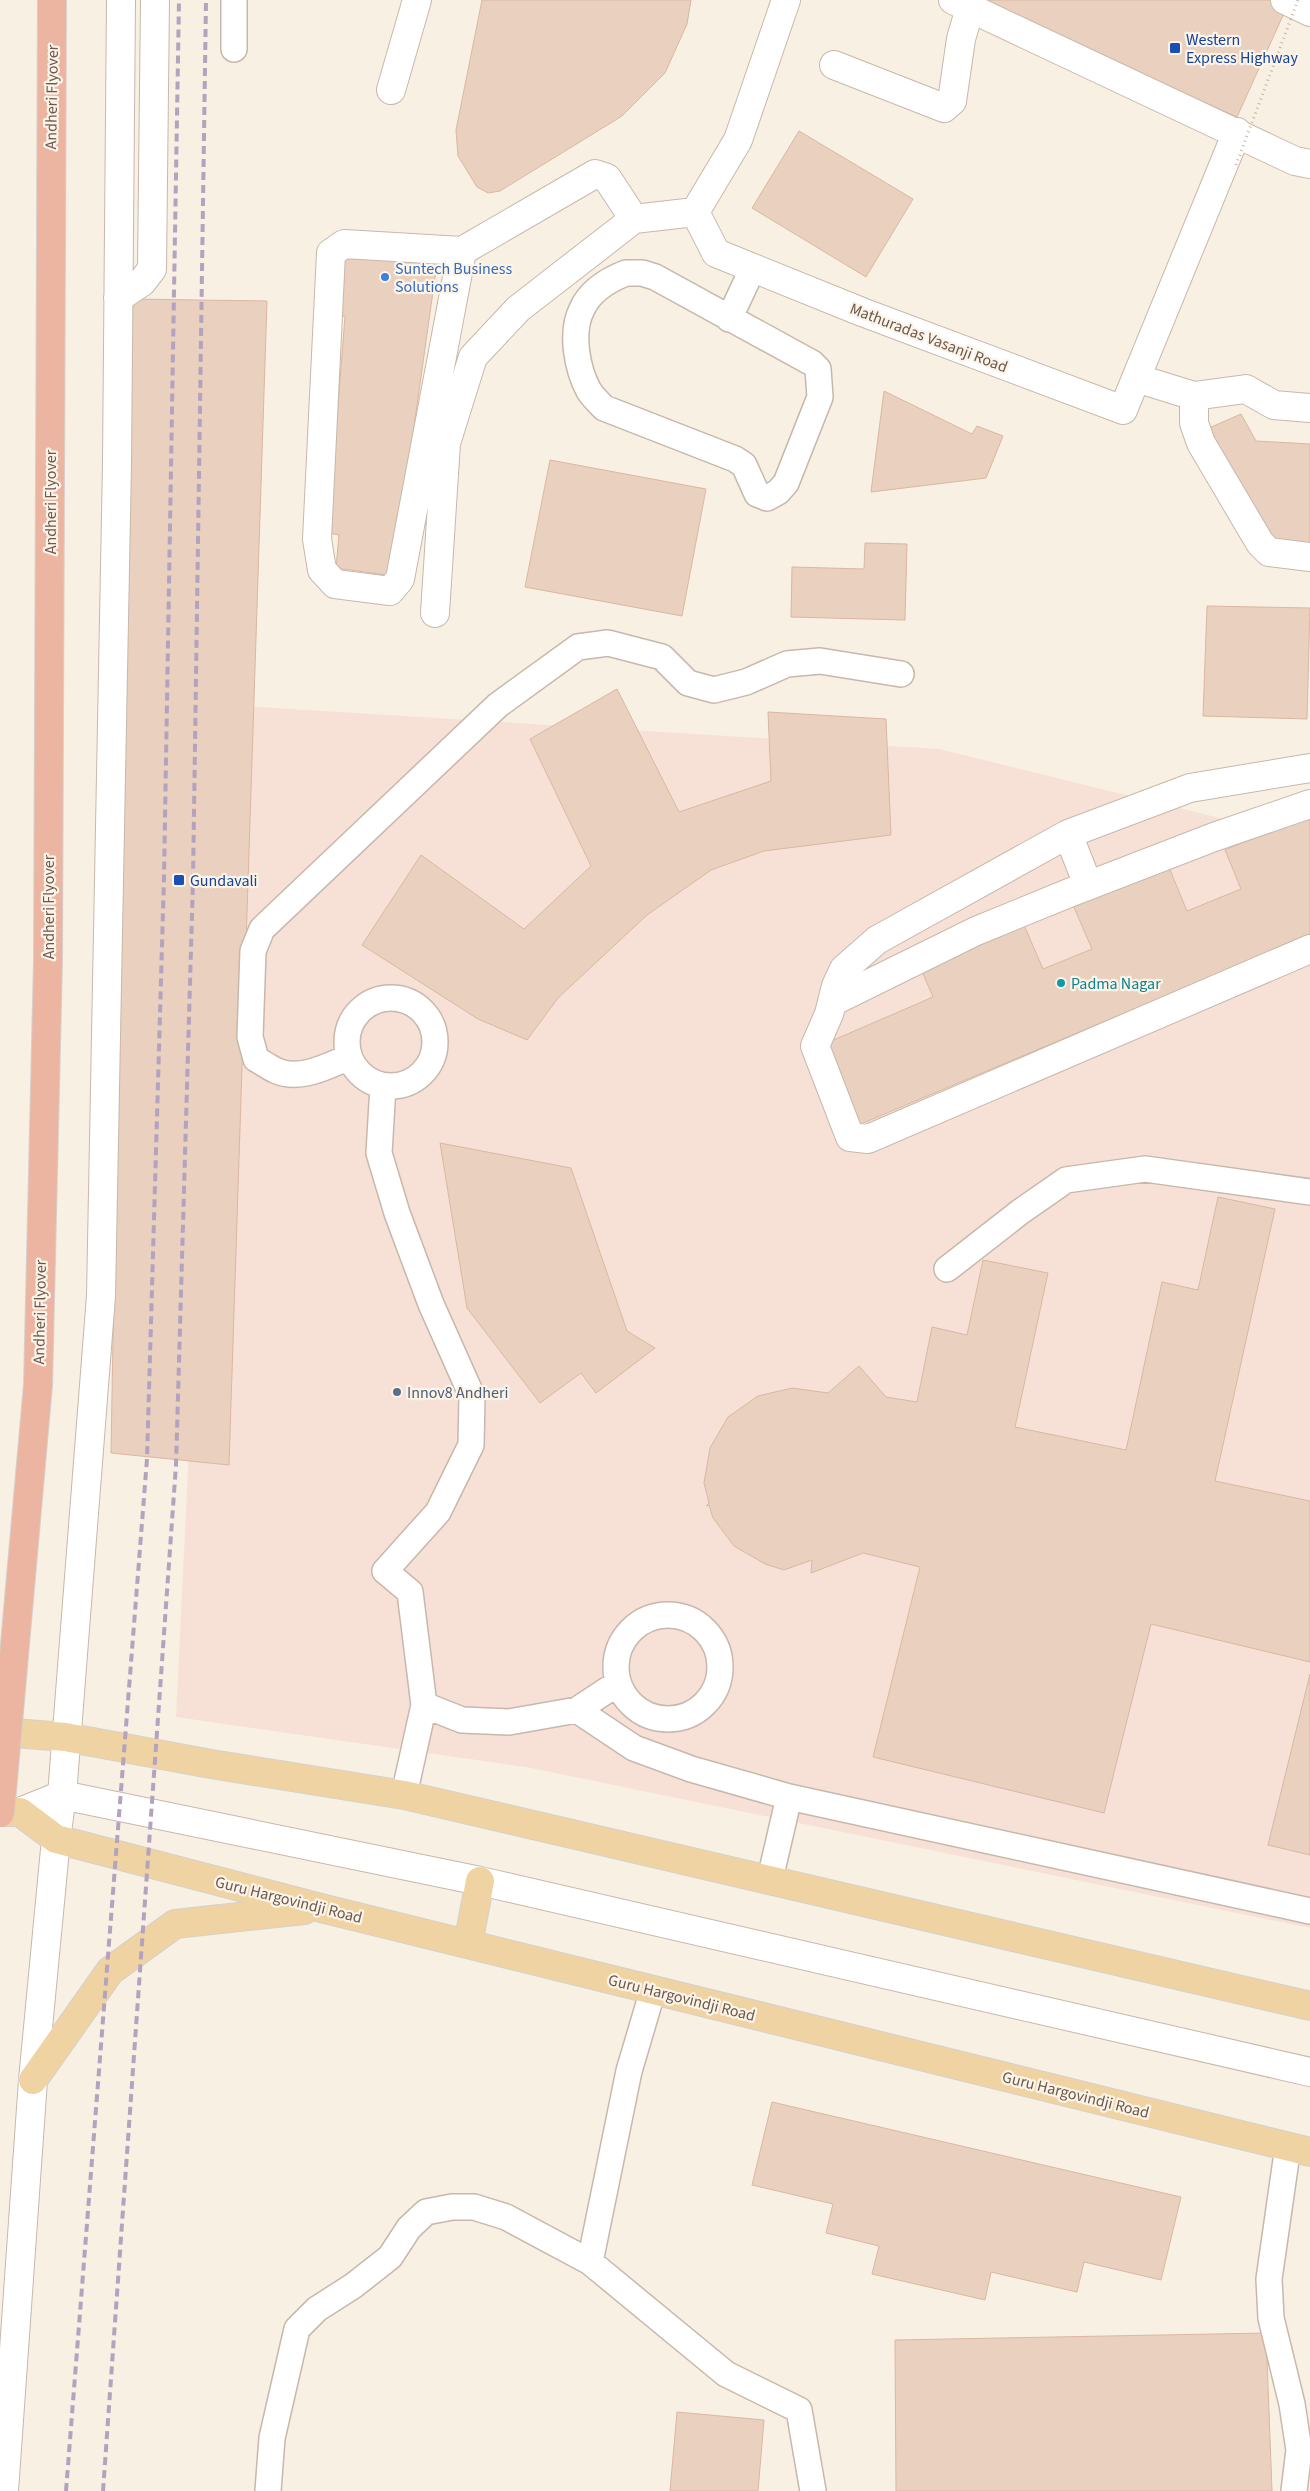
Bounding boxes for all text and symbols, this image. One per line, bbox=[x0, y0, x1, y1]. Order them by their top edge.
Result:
place label: Western Express Highway bbox=[1186, 29, 1298, 69]
marker: Western Express Highway bbox=[1168, 41, 1182, 55]
street label: Andheri Flyover bbox=[40, 44, 64, 149]
place label: Suntech Business Solutions bbox=[395, 258, 512, 298]
marker: Suntech Business Solutions bbox=[379, 271, 391, 283]
street label: Mathuradas Vasanji Road bbox=[847, 298, 1011, 378]
street label: Andheri Flyover bbox=[40, 449, 62, 554]
street label: Andheri Flyover bbox=[38, 854, 60, 959]
place label: Gundavali bbox=[190, 870, 258, 892]
marker: Gundavali bbox=[172, 873, 186, 887]
place label: Padma Nagar bbox=[1071, 973, 1161, 995]
marker: Padma Nagar bbox=[1055, 977, 1067, 989]
street label: Andheri Flyover bbox=[28, 1259, 52, 1364]
place label: Innov8 Andheri bbox=[407, 1382, 508, 1404]
marker: Innov8 Andheri bbox=[391, 1386, 403, 1398]
street label: Guru Hargovindji Road bbox=[213, 1871, 365, 1929]
street label: Guru Hargovindji Road bbox=[606, 1969, 758, 2027]
street label: Guru Hargovindji Road bbox=[1000, 2066, 1152, 2124]

